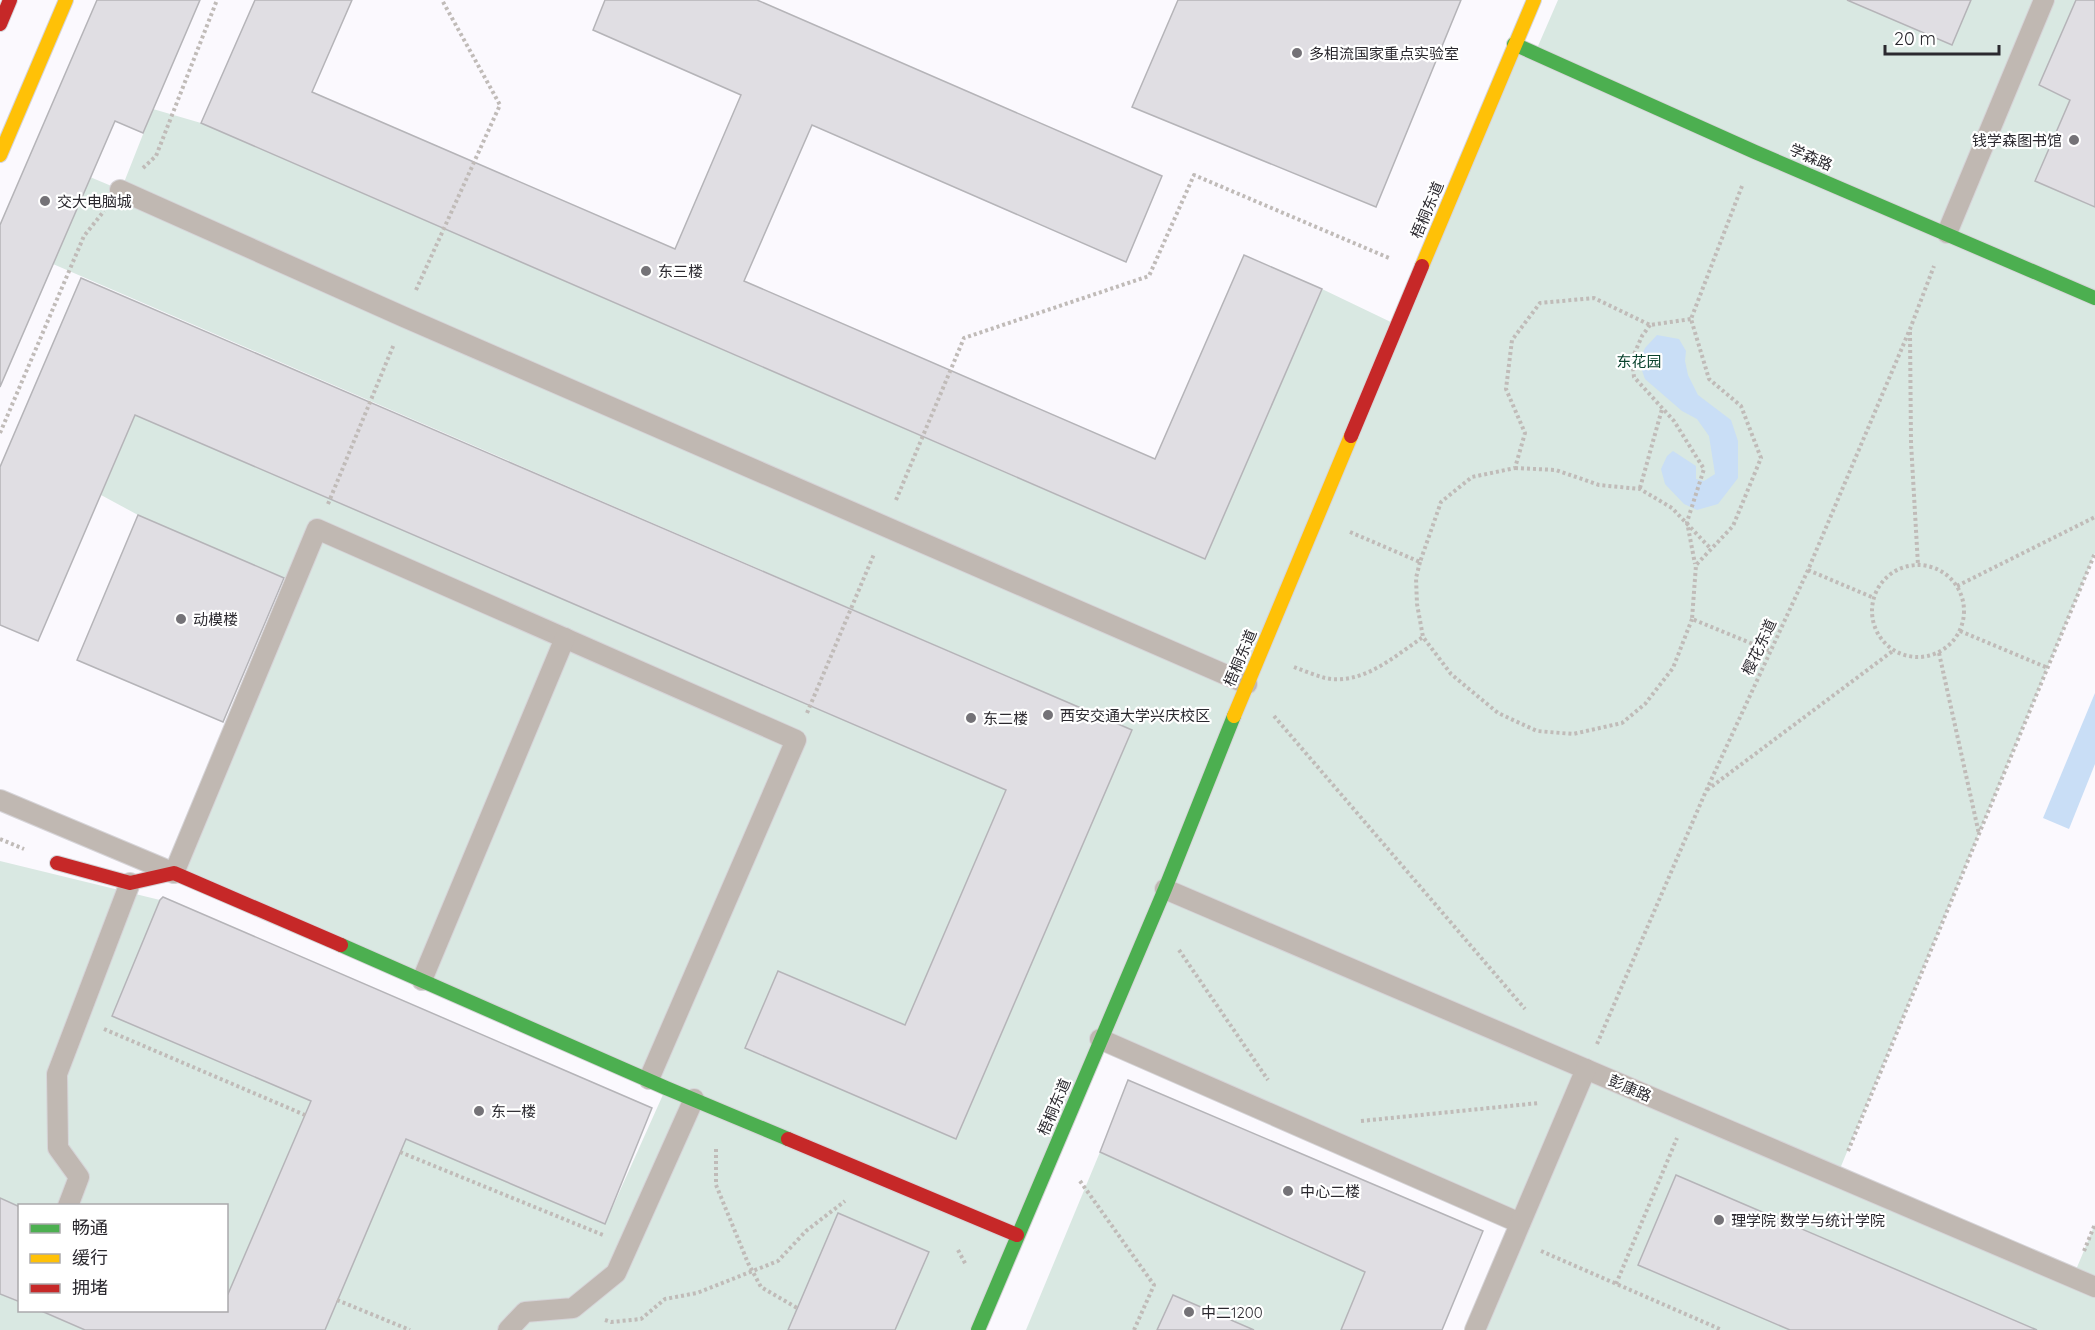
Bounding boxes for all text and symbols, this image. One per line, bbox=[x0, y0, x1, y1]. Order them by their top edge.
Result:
scale bar bbox=[1885, 18, 1999, 56]
text: 20 m bbox=[1894, 27, 1936, 50]
place label: 多相流国家重点实验室 bbox=[1309, 44, 1459, 63]
marker: 多相流国家重点实验室 bbox=[1290, 46, 1304, 60]
place label: 钱学森图书馆 bbox=[1972, 131, 2062, 150]
marker: 钱学森图书馆 bbox=[2067, 133, 2081, 147]
street label: 学森路 bbox=[1787, 139, 1835, 175]
street label: 梧桐东道 bbox=[1407, 179, 1447, 241]
place label: 交大电脑城 bbox=[57, 192, 132, 211]
marker: 交大电脑城 bbox=[38, 194, 52, 208]
place label: 东三楼 bbox=[658, 262, 703, 281]
marker: 东三楼 bbox=[639, 264, 653, 278]
park label: 东花园 bbox=[1616, 352, 1662, 371]
place label: 动模楼 bbox=[193, 610, 238, 629]
marker: 动模楼 bbox=[174, 612, 188, 626]
street label: 樱花东道 bbox=[1738, 616, 1780, 678]
street label: 梧桐东道 bbox=[1220, 627, 1260, 689]
place label: 西安交通大学兴庆校区 bbox=[1060, 706, 1210, 725]
marker: 西安交通大学兴庆校区 bbox=[1041, 708, 1055, 722]
place label: 东二楼 bbox=[983, 709, 1028, 728]
marker: 东二楼 bbox=[964, 711, 978, 725]
street label: 彭康路 bbox=[1606, 1070, 1654, 1106]
street label: 梧桐东道 bbox=[1034, 1076, 1074, 1138]
place label: 东一楼 bbox=[491, 1102, 536, 1121]
marker: 东一楼 bbox=[472, 1104, 486, 1118]
place label: 中心二楼 bbox=[1300, 1182, 1360, 1201]
marker: 中心二楼 bbox=[1281, 1184, 1295, 1198]
legend bbox=[18, 1204, 228, 1312]
place label: 理学院 数学与统计学院 bbox=[1731, 1211, 1885, 1230]
marker: 理学院 数学与统计学院 bbox=[1712, 1213, 1726, 1227]
text: 畅通 bbox=[72, 1216, 108, 1239]
text: 缓行 bbox=[72, 1246, 108, 1269]
text: 拥堵 bbox=[72, 1276, 108, 1299]
place label: 中二1200 bbox=[1201, 1303, 1263, 1322]
marker: 中二1200 bbox=[1182, 1305, 1196, 1319]

